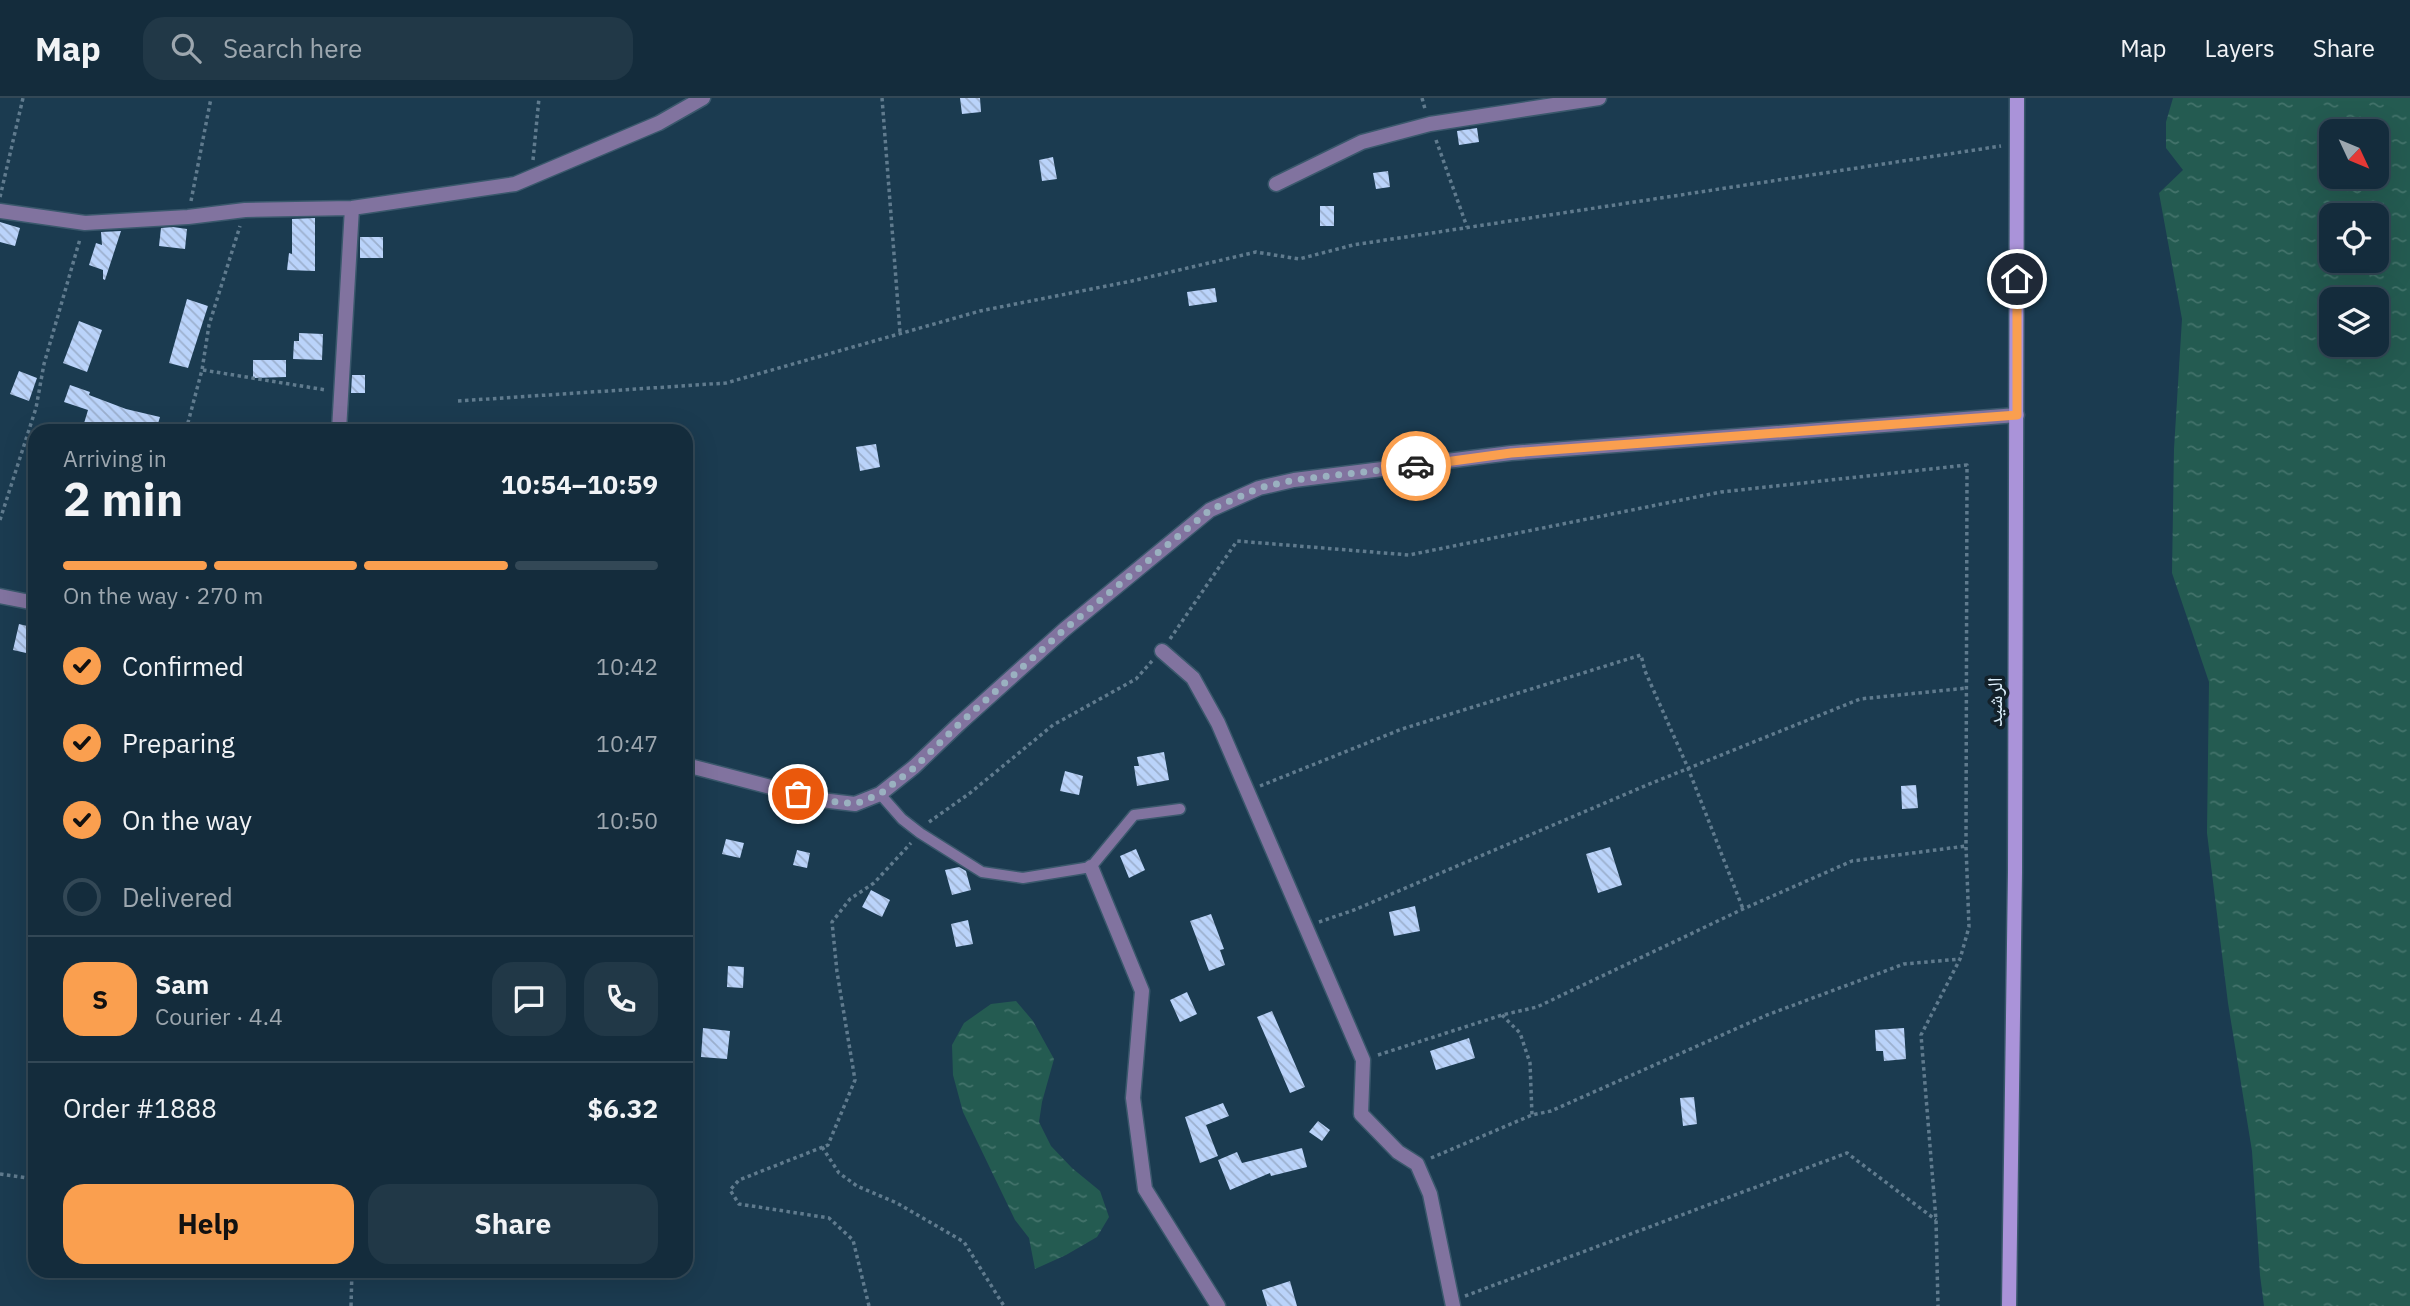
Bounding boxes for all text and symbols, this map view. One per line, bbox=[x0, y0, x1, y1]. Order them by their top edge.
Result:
search box bbox=[143, 17, 633, 80]
text: Map bbox=[35, 27, 101, 70]
icon: search bbox=[167, 29, 205, 67]
text: Search here bbox=[223, 31, 362, 65]
text: Map bbox=[2120, 32, 2167, 64]
text: Layers bbox=[2205, 32, 2275, 64]
text: Share bbox=[2313, 32, 2375, 64]
north arrow bbox=[2319, 119, 2389, 189]
map controls bbox=[2319, 119, 2389, 357]
button: locate bbox=[2319, 203, 2389, 273]
pin bbox=[1987, 249, 2047, 309]
icon: home bbox=[1998, 260, 2036, 298]
button: layers bbox=[2319, 287, 2389, 357]
courier bbox=[1381, 431, 1451, 501]
text: Arriving in bbox=[63, 443, 167, 473]
icon: car bbox=[1397, 447, 1435, 485]
text: 10:54–10:59 bbox=[501, 467, 658, 501]
text: 2 min bbox=[63, 469, 183, 529]
text: On the way · 270 m bbox=[63, 580, 263, 610]
icon: check bbox=[63, 647, 101, 685]
text: Confirmed bbox=[122, 649, 244, 683]
text: 10:42 bbox=[596, 651, 658, 681]
street label: الرشيد bbox=[1980, 677, 2008, 727]
icon: check bbox=[63, 724, 101, 762]
text: Preparing bbox=[122, 726, 235, 760]
text: 10:47 bbox=[596, 728, 658, 758]
pin bbox=[768, 764, 828, 824]
icon: bag bbox=[779, 775, 817, 813]
icon: check bbox=[63, 801, 101, 839]
text: On the way bbox=[122, 803, 252, 837]
text: 10:50 bbox=[596, 805, 658, 835]
text: Delivered bbox=[122, 880, 233, 914]
button: chat bbox=[492, 962, 566, 1036]
button: phone bbox=[584, 962, 658, 1036]
text: Sam bbox=[155, 967, 209, 1001]
text: S bbox=[92, 982, 108, 1016]
text: Courier · 4.4 bbox=[155, 1001, 283, 1031]
text: Order #1888 bbox=[63, 1091, 217, 1125]
text: $6.32 bbox=[588, 1091, 658, 1125]
button: Help bbox=[63, 1184, 354, 1264]
button: Share bbox=[368, 1184, 658, 1264]

